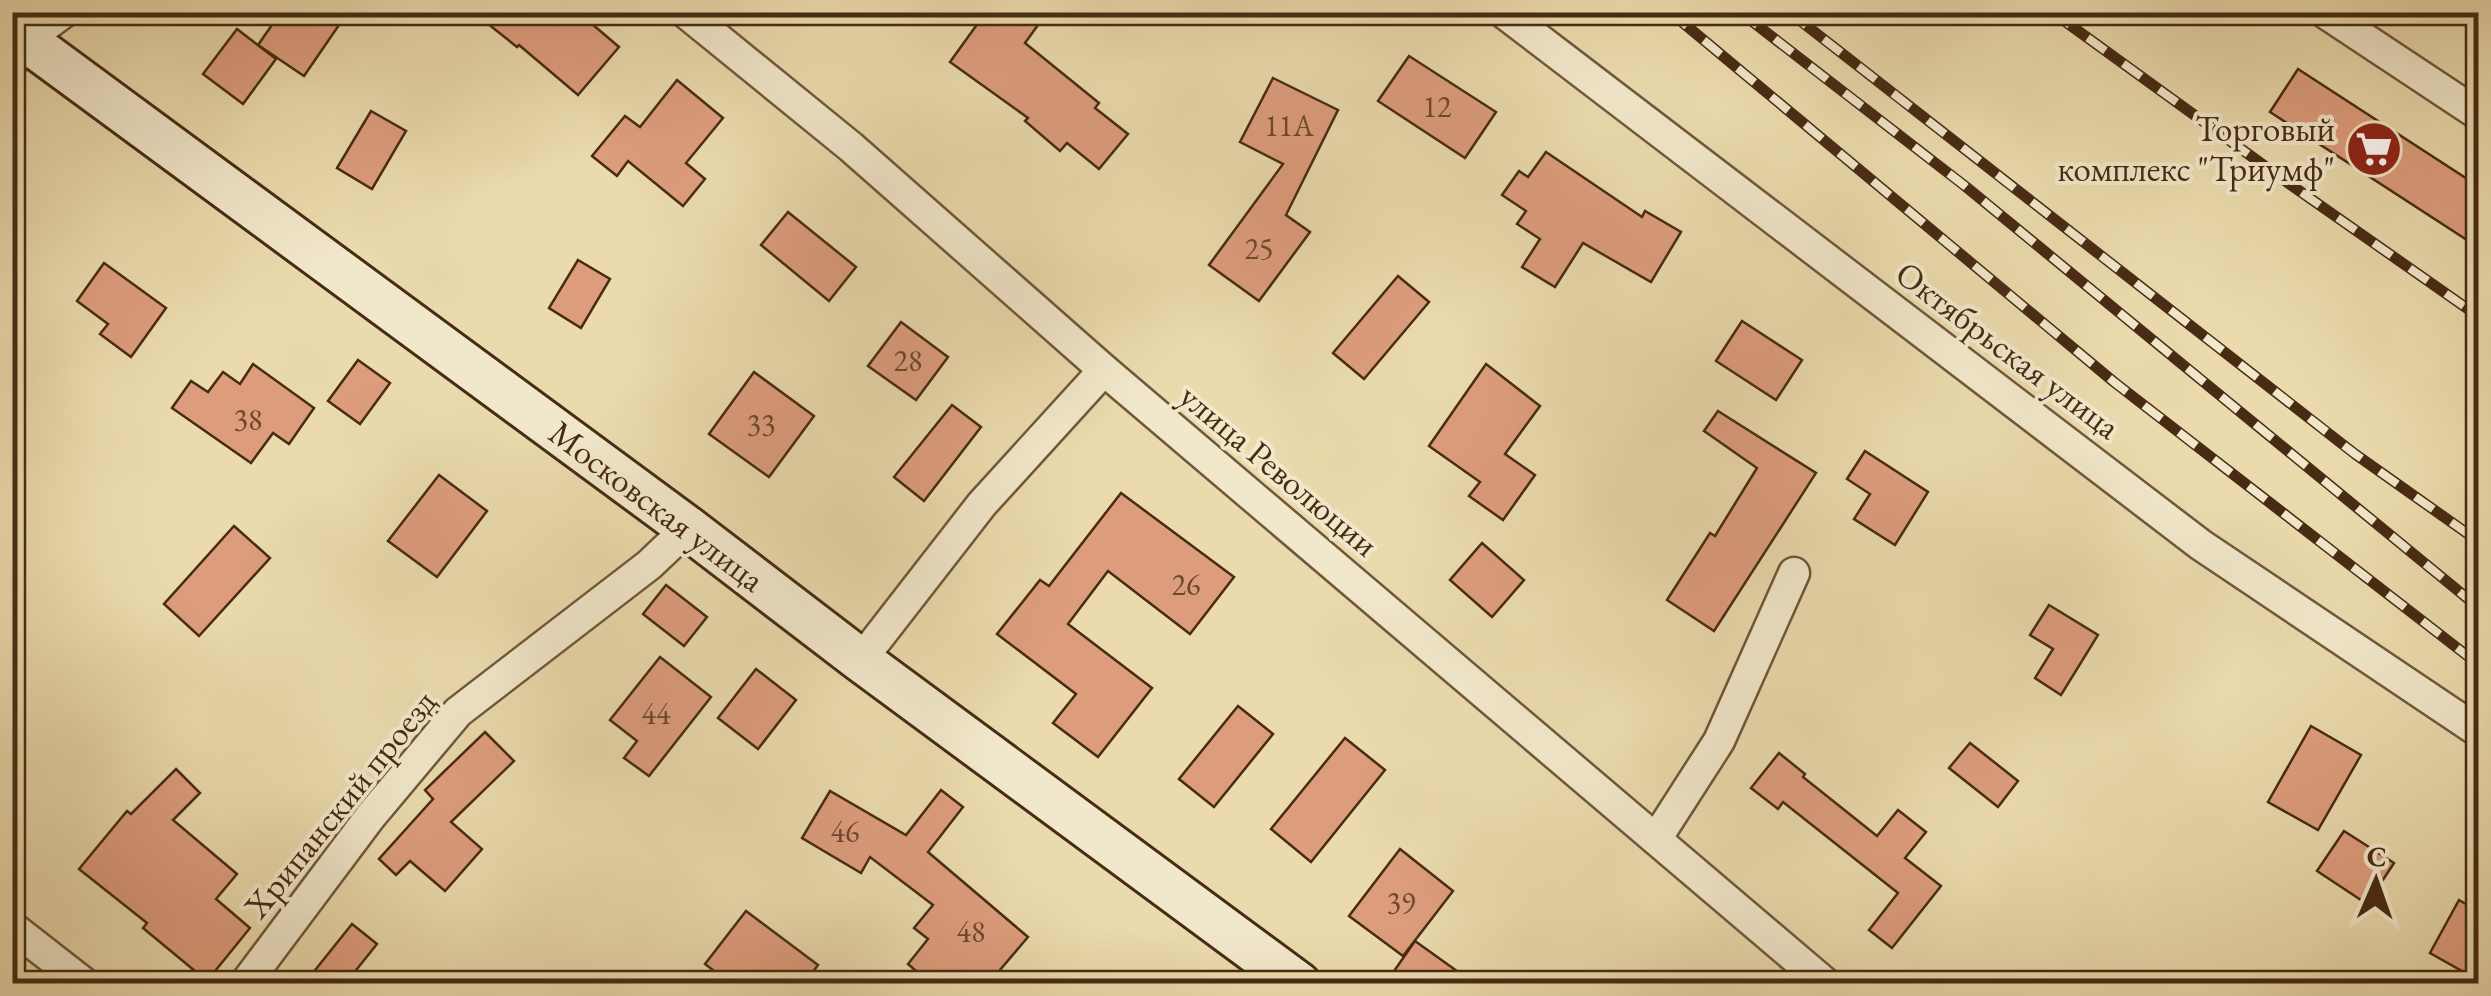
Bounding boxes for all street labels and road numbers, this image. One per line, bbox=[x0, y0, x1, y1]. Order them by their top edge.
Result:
street label: Октябрьская улица bbox=[1886, 250, 2130, 450]
street label: улица Революции bbox=[1170, 373, 1388, 567]
street label: Московская улица bbox=[540, 410, 774, 602]
street label: Хрипанский проезд bbox=[233, 680, 446, 928]

